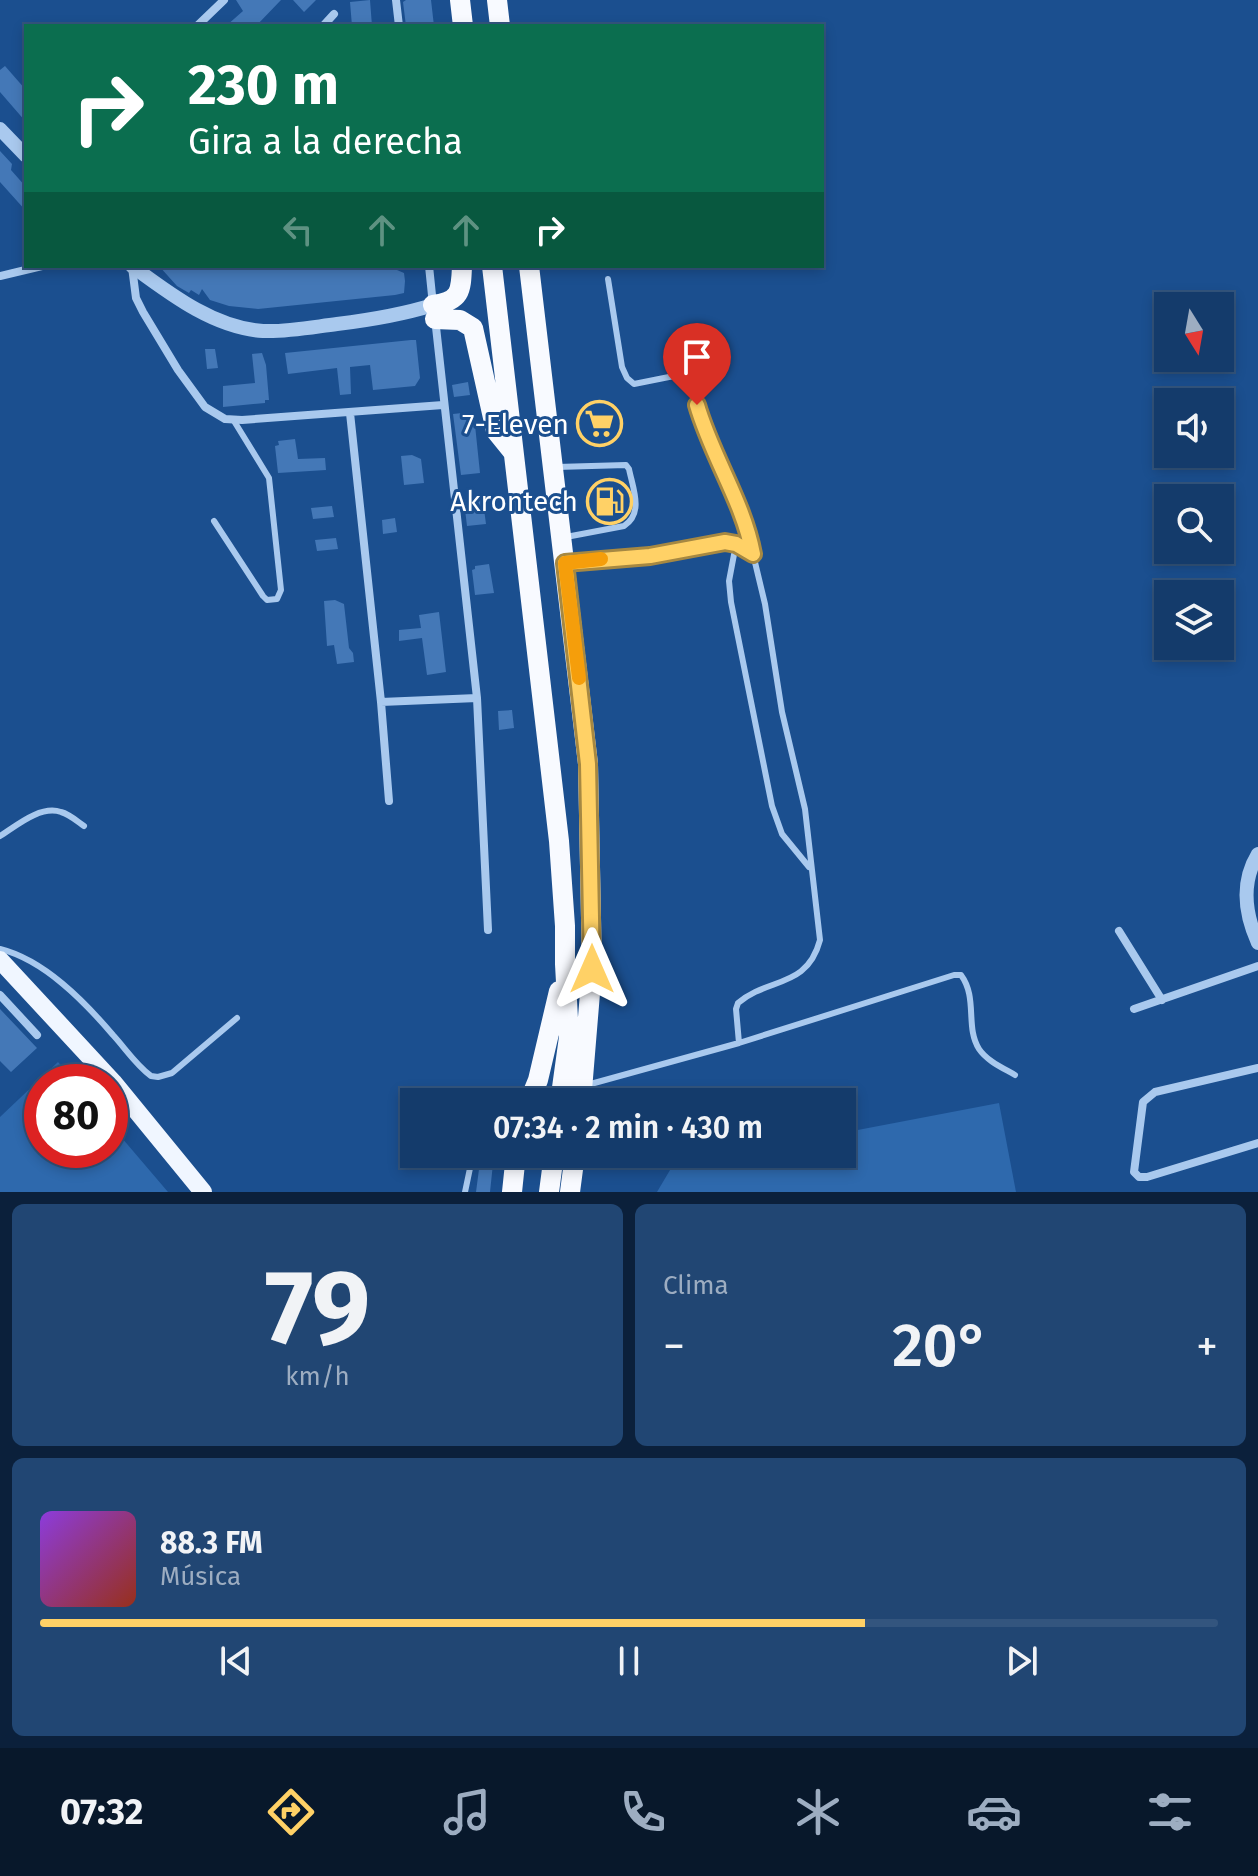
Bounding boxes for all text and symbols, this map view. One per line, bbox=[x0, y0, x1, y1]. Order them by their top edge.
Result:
text: 230 m bbox=[188, 52, 339, 119]
icon: right bbox=[56, 56, 160, 160]
text: Gira a la derecha bbox=[188, 120, 463, 164]
icon: left bbox=[276, 208, 320, 252]
icon: ahead bbox=[360, 208, 404, 252]
icon: ahead bbox=[444, 208, 488, 252]
icon: right bbox=[528, 208, 572, 252]
north arrow bbox=[1154, 292, 1234, 372]
map controls bbox=[1154, 292, 1234, 660]
pin bbox=[663, 323, 731, 405]
icon: arrive bbox=[675, 335, 719, 379]
button: sound bbox=[1154, 388, 1234, 468]
supermarket icon: 7-Eleven bbox=[576, 400, 624, 448]
place label: 7-Eleven bbox=[462, 408, 569, 441]
fuel station icon: Akrontech bbox=[585, 477, 633, 525]
button: search bbox=[1154, 484, 1234, 564]
place label: Akrontech bbox=[450, 485, 578, 518]
button: layers bbox=[1154, 580, 1234, 660]
position arrow bbox=[550, 927, 634, 1011]
speed limit sign: 80 bbox=[24, 1064, 128, 1168]
text: 07:34 · 2 min · 430 m bbox=[493, 1110, 763, 1146]
text: 79 bbox=[265, 1246, 370, 1371]
text: Clima bbox=[663, 1270, 729, 1301]
text: 20° bbox=[892, 1310, 989, 1382]
text: − bbox=[663, 1320, 685, 1373]
text: + bbox=[1196, 1320, 1218, 1373]
text: km/h bbox=[285, 1361, 350, 1392]
text: 88.3 FM bbox=[160, 1525, 263, 1561]
text: Música bbox=[160, 1561, 241, 1592]
icon: previous bbox=[214, 1639, 258, 1683]
icon: pause bbox=[607, 1639, 651, 1683]
icon: next bbox=[1000, 1639, 1044, 1683]
icon: directions bbox=[263, 1784, 319, 1840]
icon: music bbox=[439, 1784, 495, 1840]
icon: phone bbox=[615, 1784, 671, 1840]
icon: climate bbox=[790, 1784, 846, 1840]
icon: car bbox=[966, 1784, 1022, 1840]
icon: filters bbox=[1142, 1784, 1198, 1840]
text: 07:32 bbox=[60, 1790, 143, 1834]

